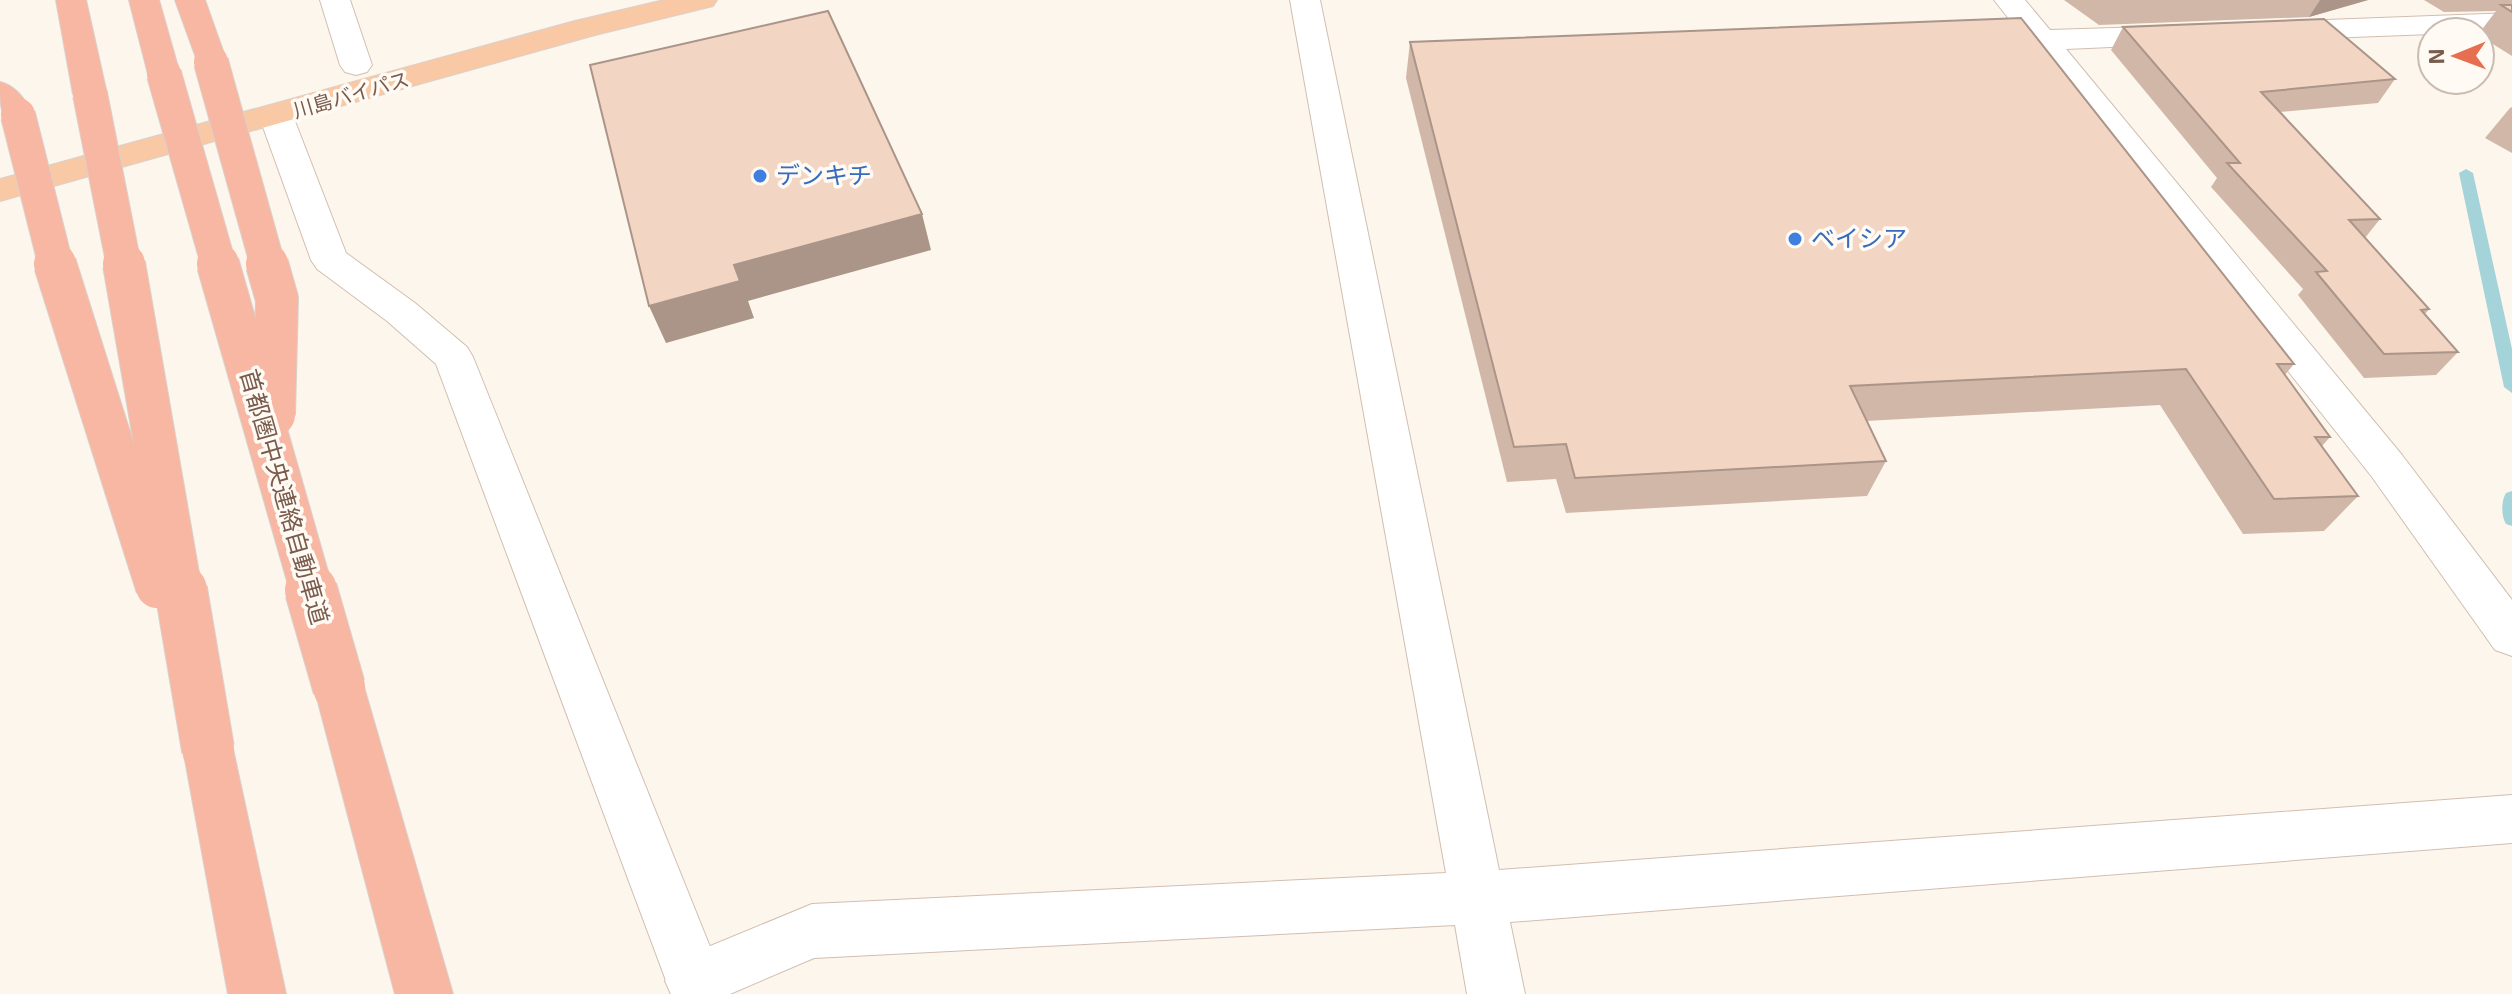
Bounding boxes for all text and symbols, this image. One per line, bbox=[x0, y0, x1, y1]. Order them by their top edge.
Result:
north arrow bbox=[2416, 16, 2496, 96]
text: N bbox=[2422, 48, 2448, 65]
street label: 川島バイパス bbox=[290, 66, 412, 122]
place label: デンキチ bbox=[776, 160, 872, 189]
marker: デンキチ bbox=[751, 167, 769, 185]
place label: ベイシア bbox=[1811, 223, 1907, 252]
marker: ベイシア bbox=[1786, 230, 1804, 248]
street label: 首都圏中央連絡自動車道 bbox=[235, 366, 336, 627]

